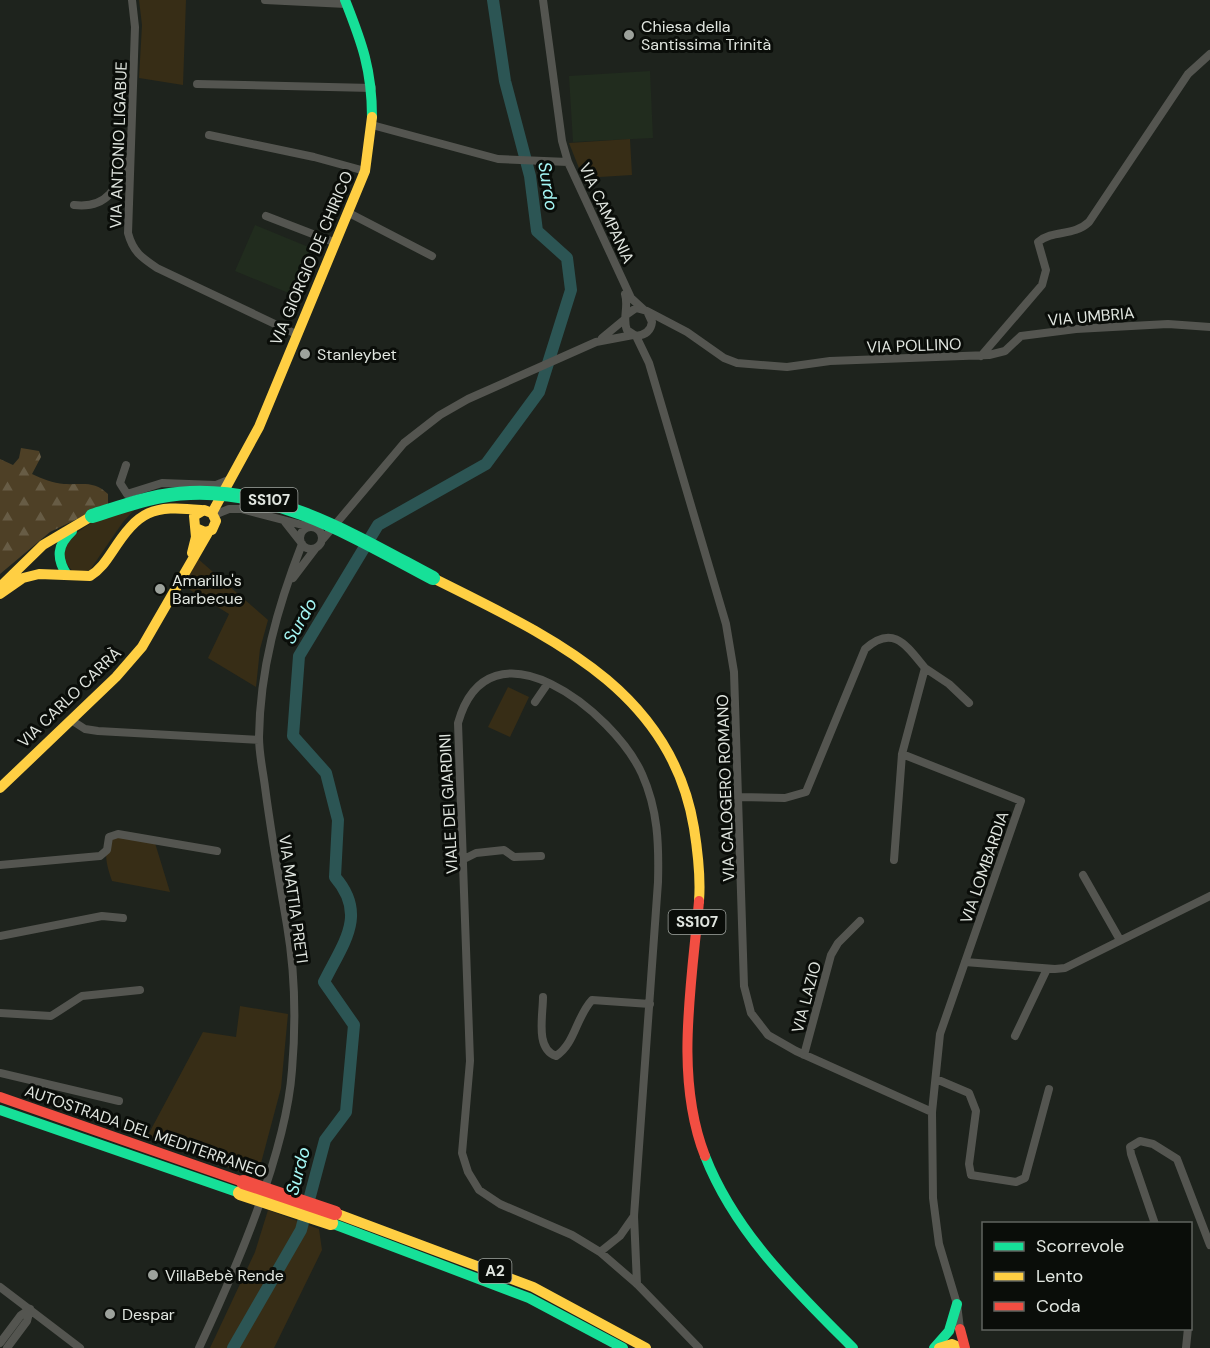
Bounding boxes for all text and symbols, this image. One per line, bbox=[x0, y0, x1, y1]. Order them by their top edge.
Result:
place label: Chiesa della Santissima Trinità bbox=[641, 16, 771, 55]
marker: Chiesa della Santissima Trinità bbox=[622, 28, 636, 42]
street label: VIA ANTONIO LIGABUE bbox=[105, 61, 132, 229]
water label: Surdo bbox=[532, 160, 564, 212]
street label: VIA CAMPANIA bbox=[574, 160, 639, 267]
street label: VIA GIORGIO DE CHIRICO bbox=[265, 168, 358, 348]
street label: VIA UMBRIA bbox=[1047, 302, 1136, 331]
street label: VIA POLLINO bbox=[866, 333, 962, 358]
place label: Stanleybet bbox=[317, 344, 397, 365]
marker: Stanleybet bbox=[298, 347, 312, 361]
road number: SS107 bbox=[240, 488, 298, 512]
place label: Amarillo's Barbecue bbox=[172, 570, 243, 609]
marker: Amarillo's Barbecue bbox=[153, 582, 167, 596]
water label: Surdo bbox=[277, 594, 323, 648]
street label: VIA CARLO CARRÀ bbox=[13, 642, 126, 752]
street label: VIA CALOGERO ROMANO bbox=[712, 694, 739, 882]
street label: VIALE DEI GIARDINI bbox=[434, 733, 463, 875]
street label: VIA LOMBARDIA bbox=[955, 808, 1014, 926]
street label: VIA MATTIA PRETI bbox=[274, 834, 313, 965]
road number: SS107 bbox=[668, 910, 726, 934]
street label: VIA LAZIO bbox=[787, 959, 826, 1035]
street label: AUTOSTRADA DEL MEDITERRANEO bbox=[22, 1080, 270, 1183]
water label: Surdo bbox=[280, 1144, 316, 1198]
legend bbox=[982, 1222, 1192, 1330]
text: Scorrevole bbox=[1036, 1234, 1124, 1258]
road number: A2 bbox=[478, 1259, 512, 1283]
text: Lento bbox=[1036, 1264, 1083, 1288]
place label: VillaBebè Rende bbox=[165, 1265, 284, 1286]
marker: VillaBebè Rende bbox=[146, 1268, 160, 1282]
text: Coda bbox=[1036, 1294, 1081, 1318]
place label: Despar bbox=[122, 1304, 175, 1325]
marker: Despar bbox=[103, 1307, 117, 1321]

